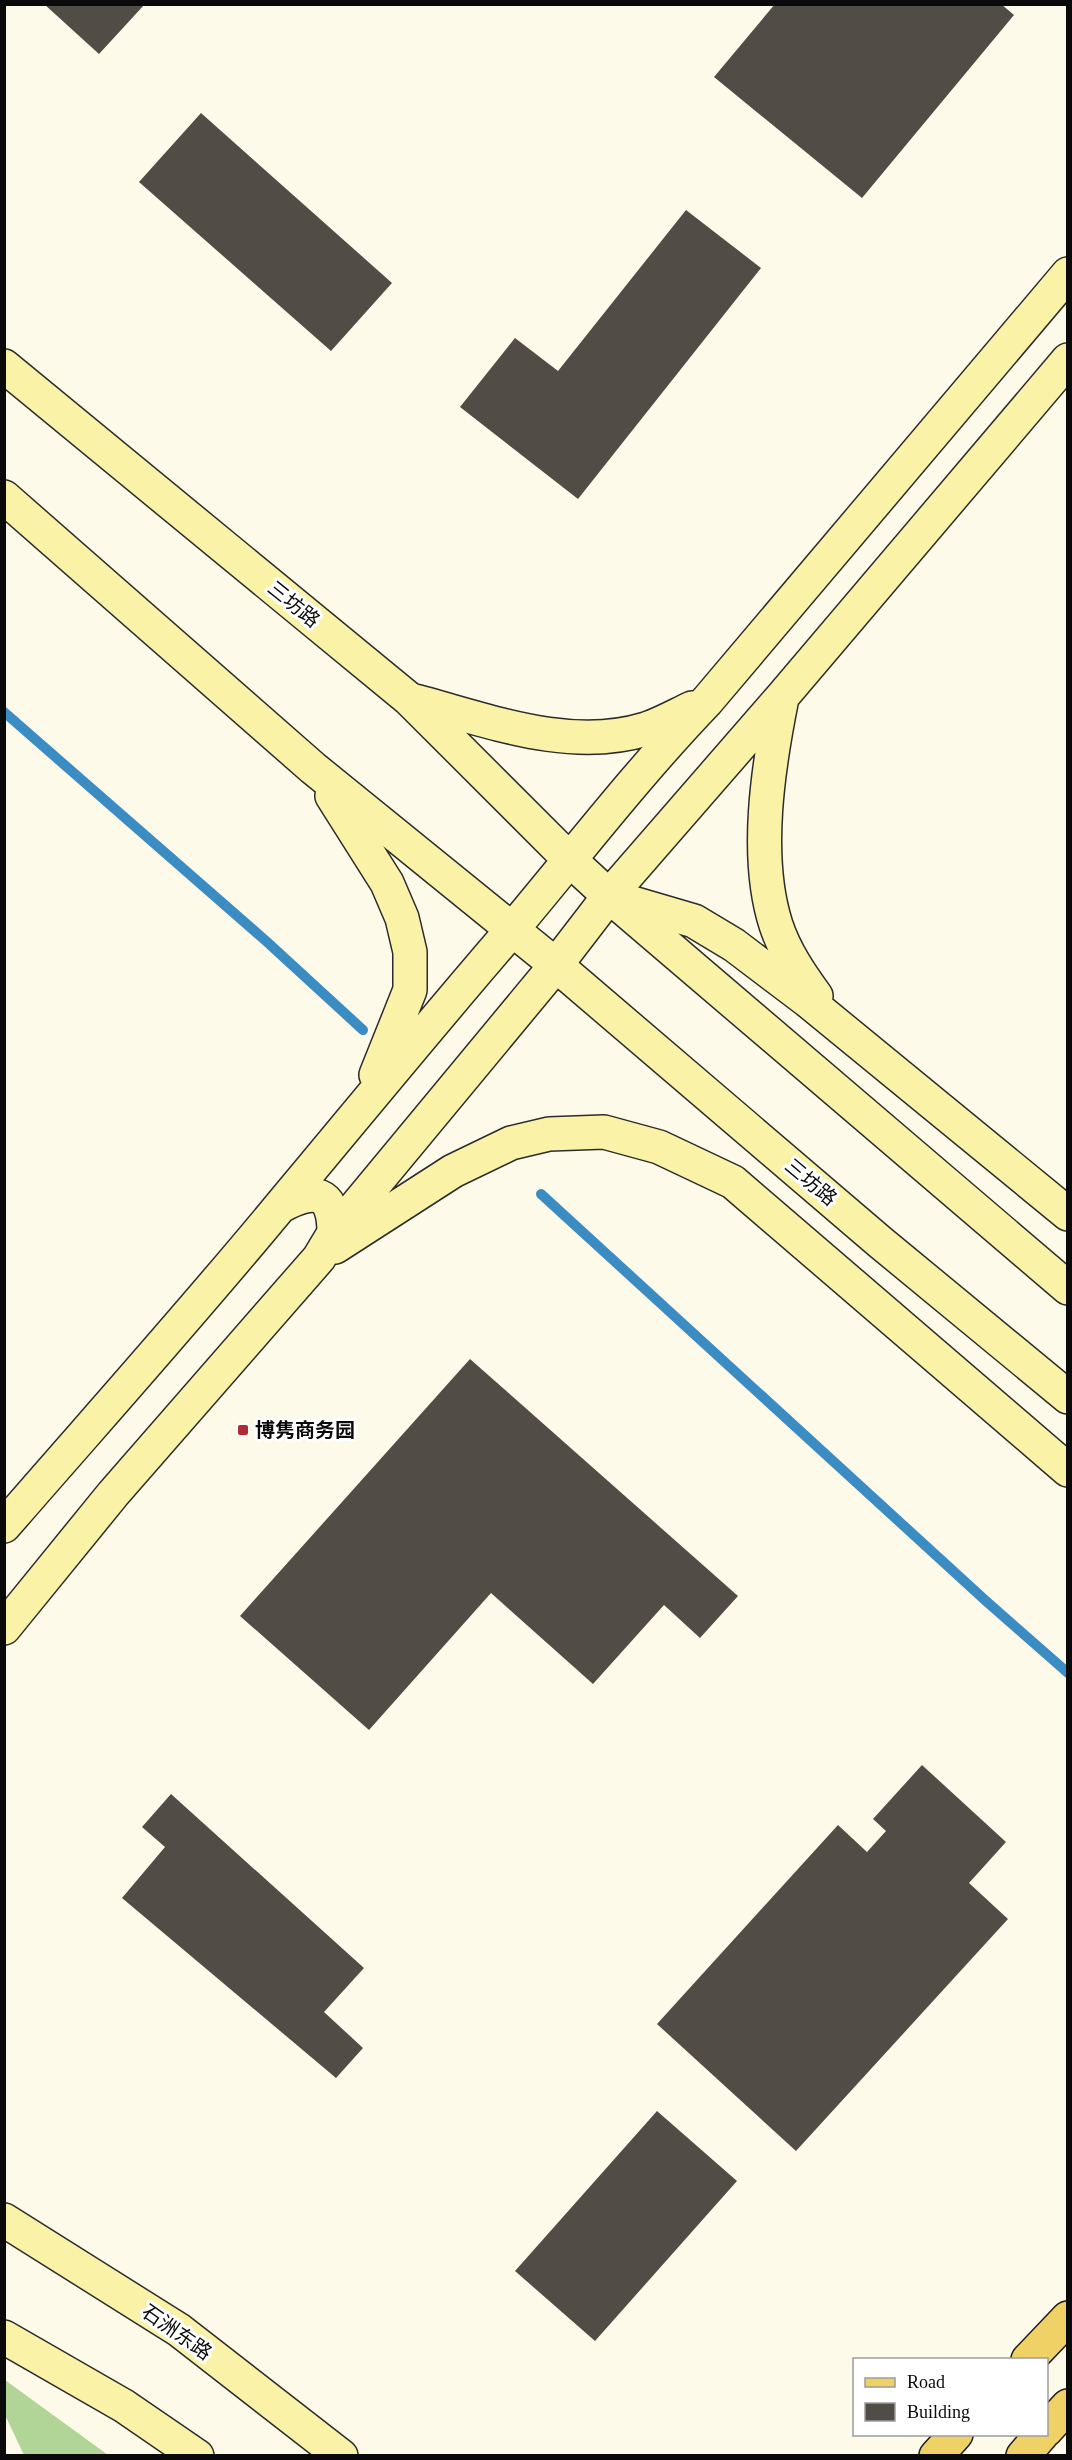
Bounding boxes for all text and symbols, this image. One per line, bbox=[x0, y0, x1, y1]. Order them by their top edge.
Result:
street label: 三坊路 bbox=[264, 577, 324, 631]
street label: 三坊路 bbox=[781, 1154, 841, 1210]
place label: 博隽商务园 bbox=[255, 1419, 355, 1441]
marker: 博隽商务园 bbox=[236, 1423, 250, 1437]
street label: 石洲东路 bbox=[138, 2300, 216, 2364]
legend bbox=[853, 2358, 1048, 2436]
text: Road bbox=[907, 2372, 945, 2392]
text: Building bbox=[907, 2402, 970, 2422]

